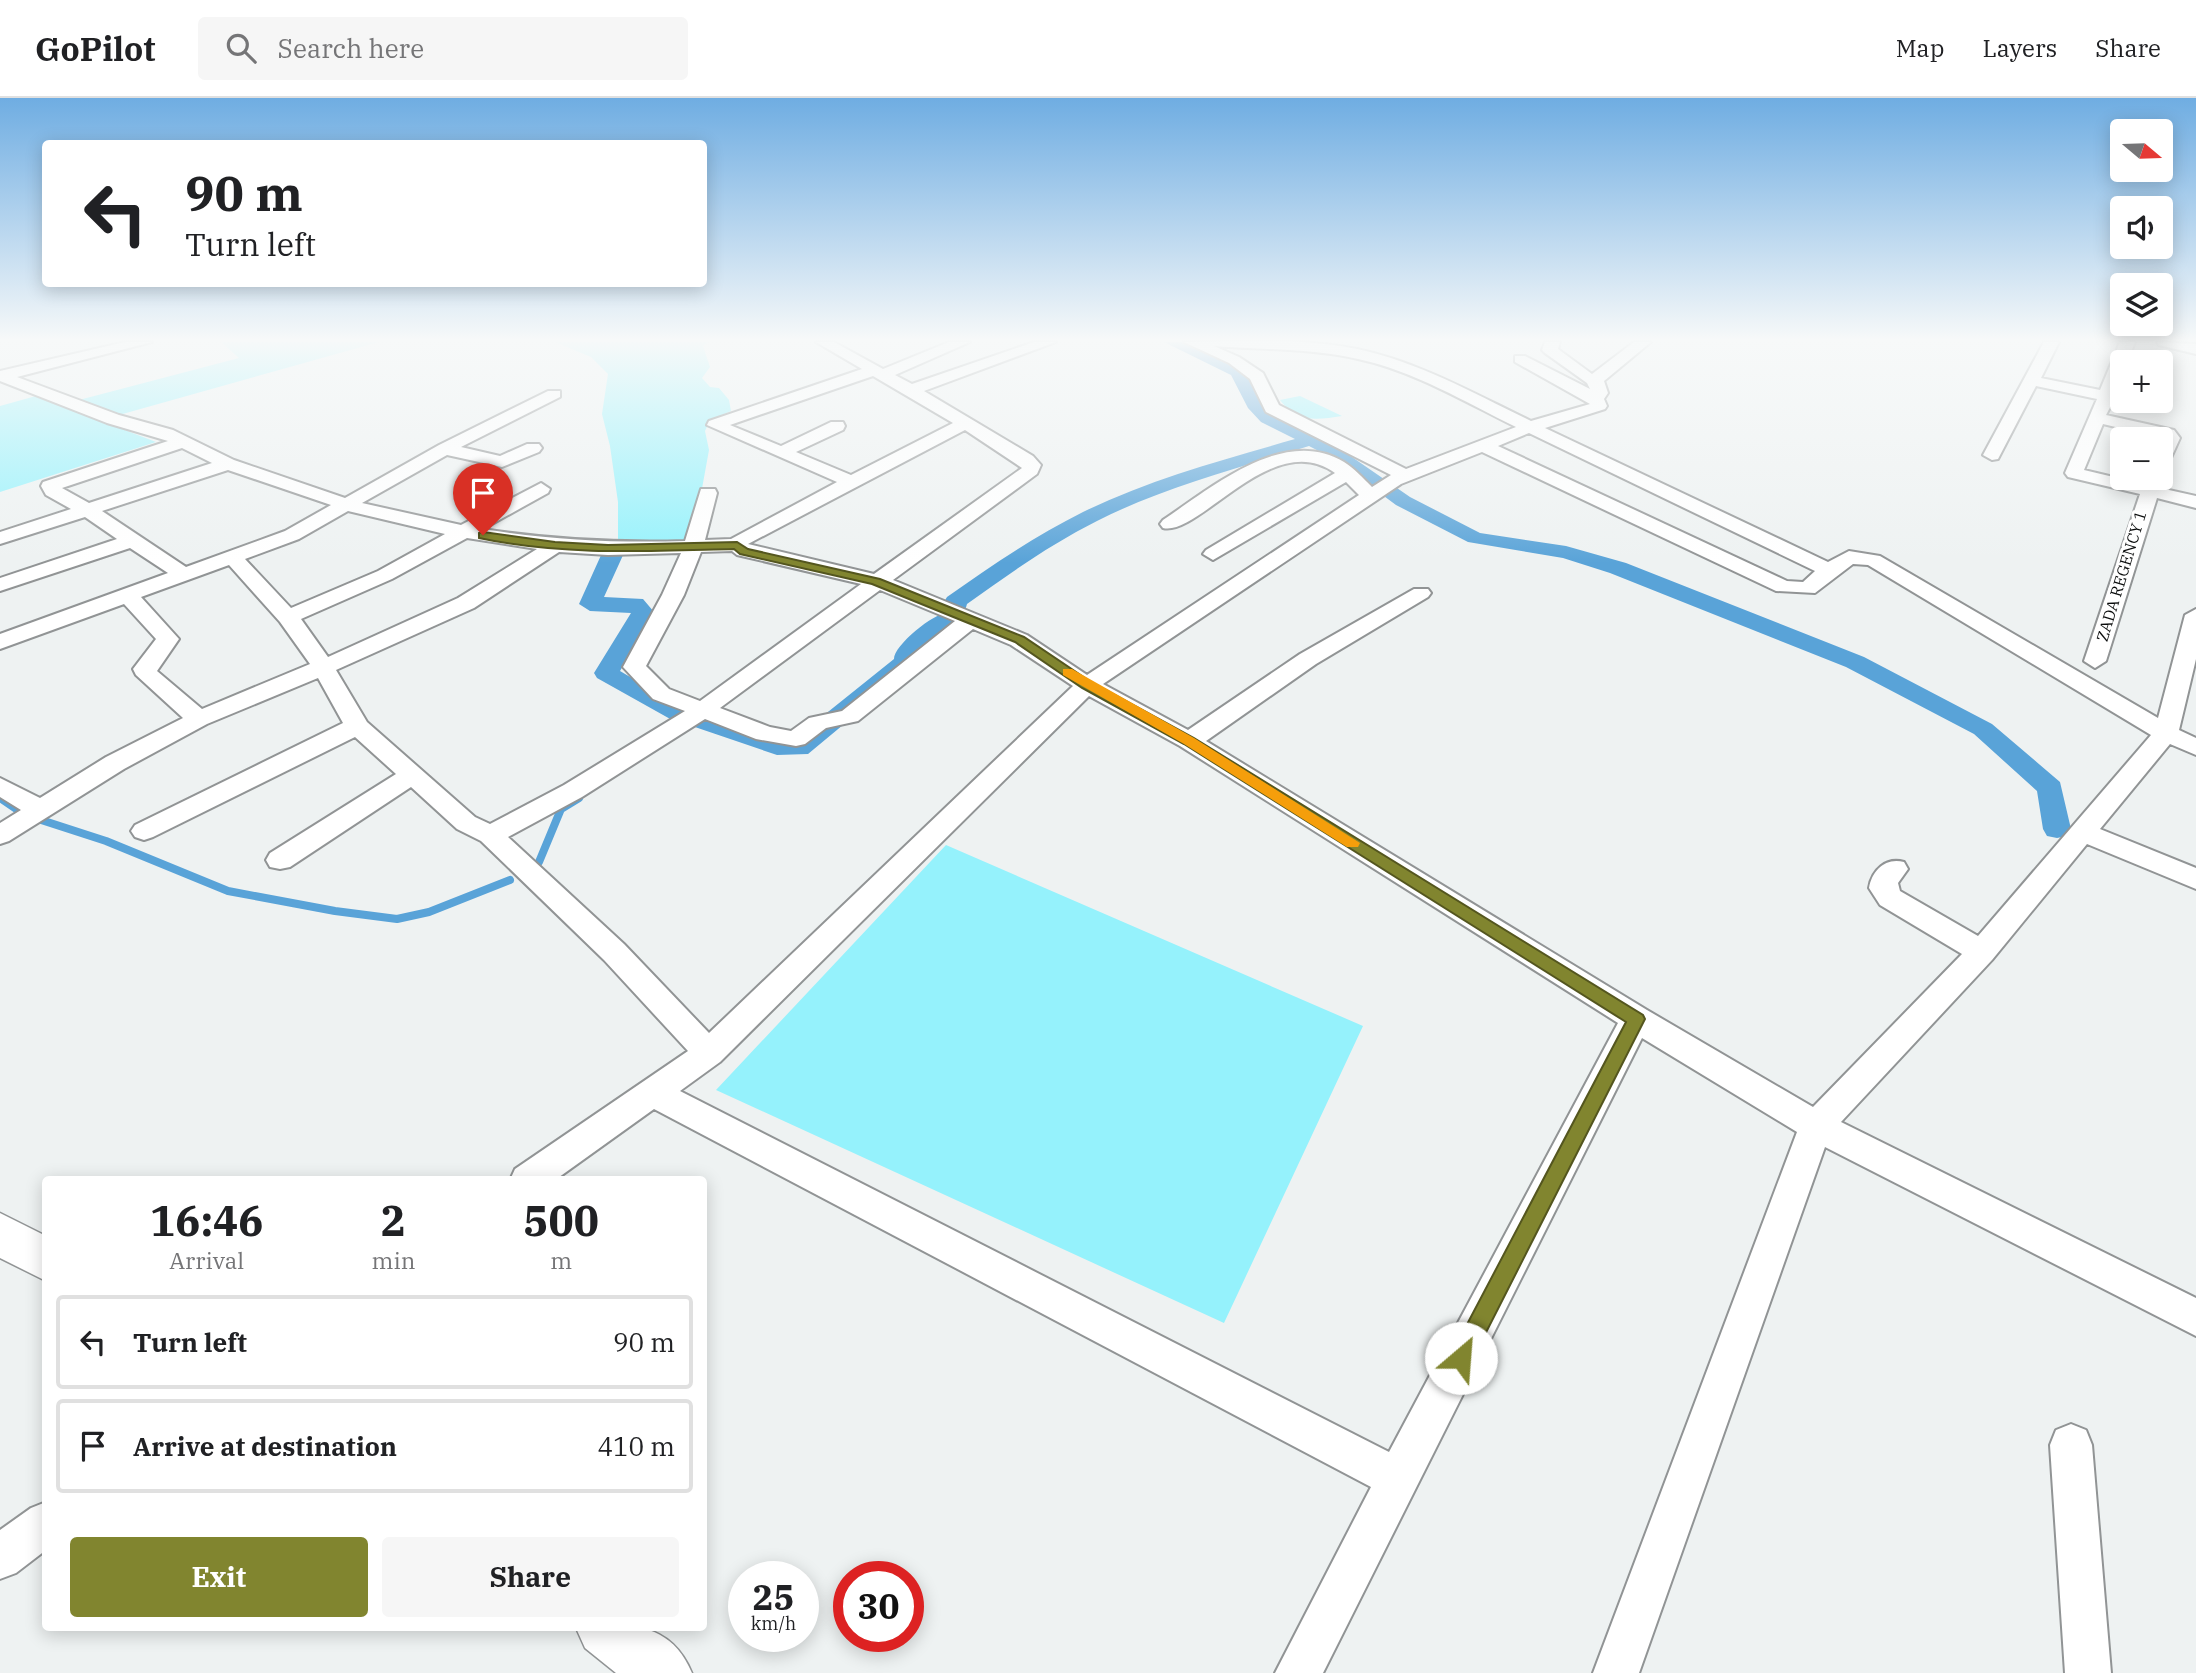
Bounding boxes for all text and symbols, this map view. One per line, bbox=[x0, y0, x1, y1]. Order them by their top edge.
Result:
search box bbox=[198, 17, 688, 80]
text: GoPilot bbox=[35, 27, 156, 70]
icon: search bbox=[222, 29, 260, 67]
text: Search here bbox=[278, 31, 424, 65]
text: Map bbox=[1896, 32, 1944, 64]
text: Layers bbox=[1982, 32, 2057, 64]
text: Share bbox=[2095, 32, 2161, 64]
north arrow bbox=[2110, 119, 2174, 182]
map controls bbox=[2110, 119, 2173, 490]
text: 90 m bbox=[185, 161, 303, 224]
icon: left bbox=[70, 168, 161, 259]
button: sound bbox=[2110, 196, 2173, 259]
text: Turn left bbox=[185, 223, 316, 265]
button: layers bbox=[2110, 273, 2173, 336]
button: + bbox=[2110, 350, 2173, 413]
button: − bbox=[2110, 427, 2173, 490]
pin bbox=[453, 463, 513, 535]
icon: arrive bbox=[464, 474, 502, 512]
street label: ZADA REGENCY 1 bbox=[2092, 508, 2150, 644]
text: 16:46 bbox=[150, 1193, 264, 1248]
text: 2 bbox=[381, 1193, 406, 1248]
text: 500 bbox=[523, 1193, 599, 1248]
text: Arrival bbox=[169, 1245, 244, 1275]
text: min bbox=[372, 1245, 415, 1275]
text: m bbox=[550, 1245, 572, 1275]
position arrow bbox=[1424, 1321, 1498, 1395]
icon: left bbox=[74, 1323, 112, 1361]
text: Turn left bbox=[133, 1325, 247, 1359]
text: 90 m bbox=[613, 1325, 675, 1359]
icon: arrive bbox=[74, 1427, 112, 1465]
text: Arrive at destination bbox=[133, 1429, 397, 1463]
text: 410 m bbox=[597, 1429, 675, 1463]
button: Exit bbox=[70, 1537, 368, 1617]
button: Share bbox=[382, 1537, 679, 1617]
speed limit sign: 30 bbox=[833, 1561, 924, 1652]
text: 25 bbox=[752, 1574, 795, 1620]
text: km/h bbox=[751, 1612, 796, 1635]

